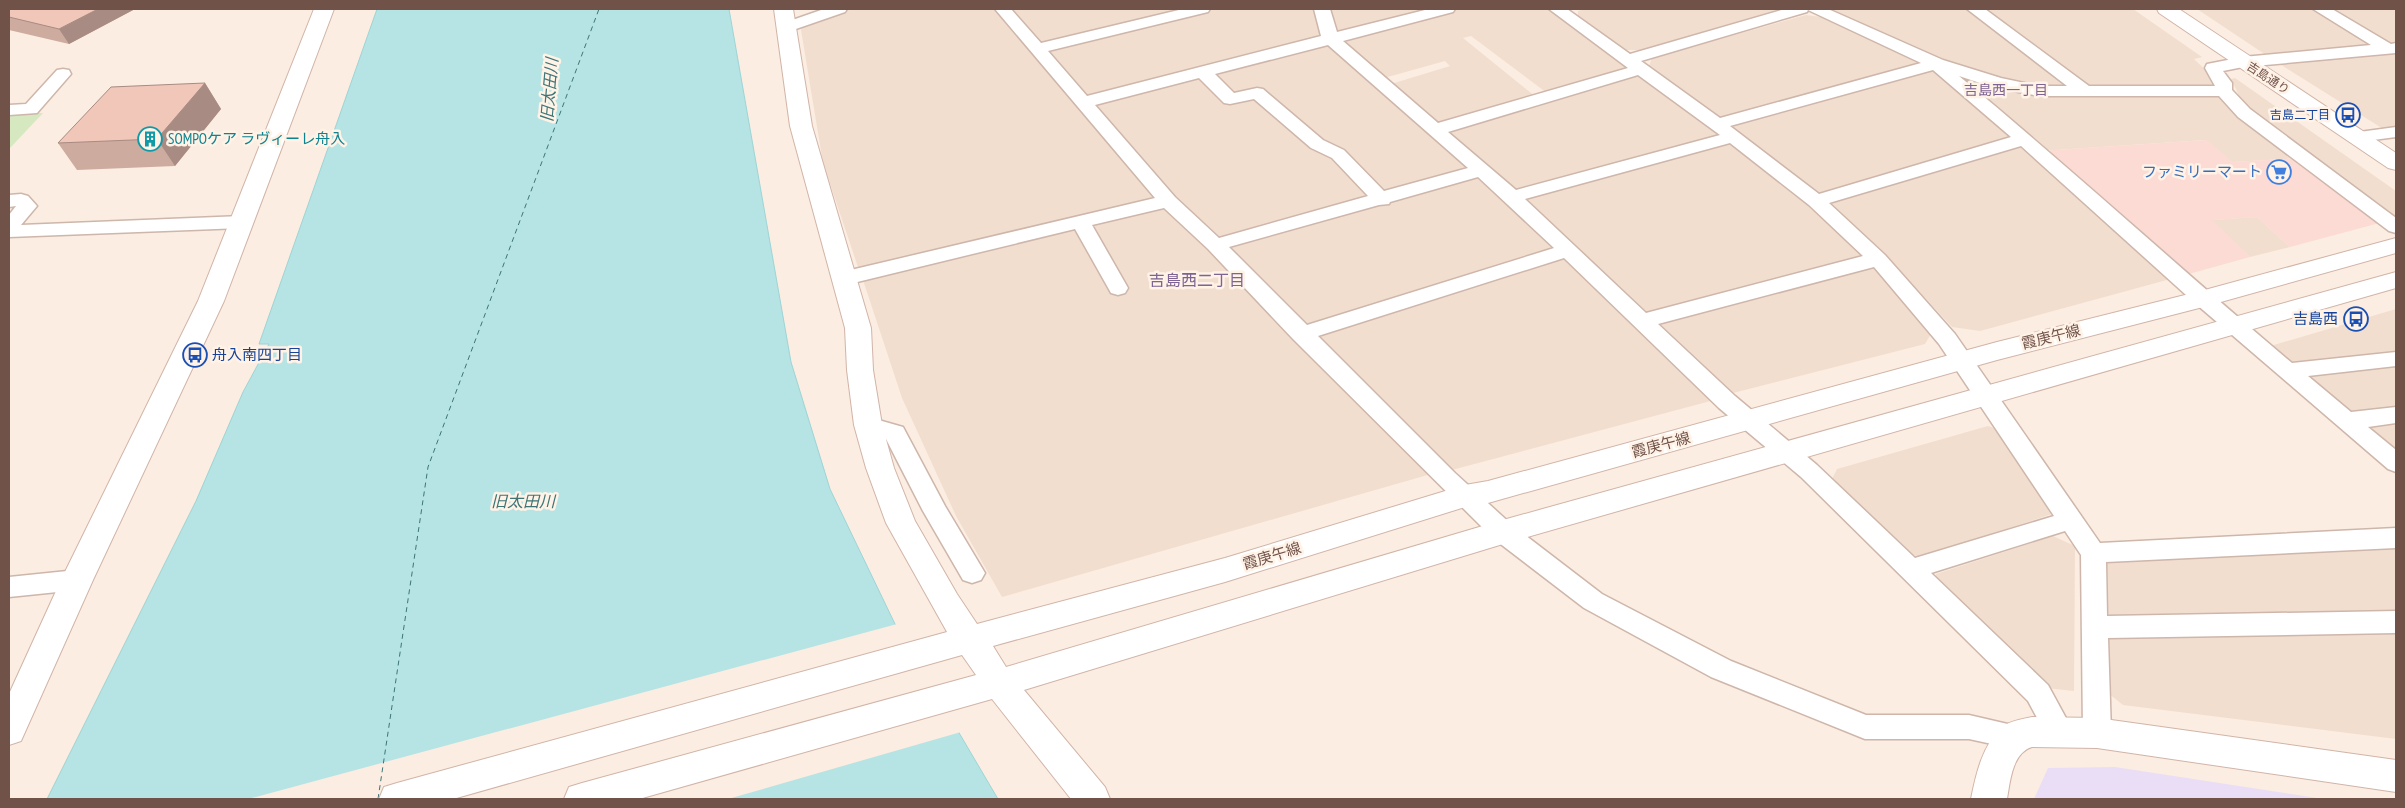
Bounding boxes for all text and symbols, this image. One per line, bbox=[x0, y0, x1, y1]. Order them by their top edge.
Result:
water label: 旧太田川 bbox=[536, 55, 562, 123]
street label: 吉島通り bbox=[2244, 58, 2292, 97]
district label: 吉島西一丁目 bbox=[1964, 81, 2048, 99]
bus stop icon: 吉島二丁目 bbox=[2335, 102, 2361, 128]
place label: 吉島二丁目 bbox=[2270, 107, 2330, 122]
building icon: SOMPOケア ラヴィーレ舟入 bbox=[137, 126, 163, 152]
place label: SOMPOケア ラヴィーレ舟入 bbox=[168, 129, 345, 148]
supermarket icon: ファミリーマート bbox=[2266, 159, 2292, 185]
place label: ファミリーマート bbox=[2142, 162, 2262, 181]
district label: 吉島西二丁目 bbox=[1149, 270, 1245, 290]
bus stop icon: 吉島西 bbox=[2343, 306, 2369, 332]
place label: 吉島西 bbox=[2293, 309, 2338, 328]
street label: 霞庚午線 bbox=[2019, 320, 2082, 353]
bus stop icon: 舟入南四丁目 bbox=[182, 342, 208, 368]
place label: 舟入南四丁目 bbox=[212, 345, 302, 364]
street label: 霞庚午線 bbox=[1629, 428, 1692, 461]
water label: 旧太田川 bbox=[491, 491, 557, 511]
street label: 霞庚午線 bbox=[1240, 538, 1303, 573]

